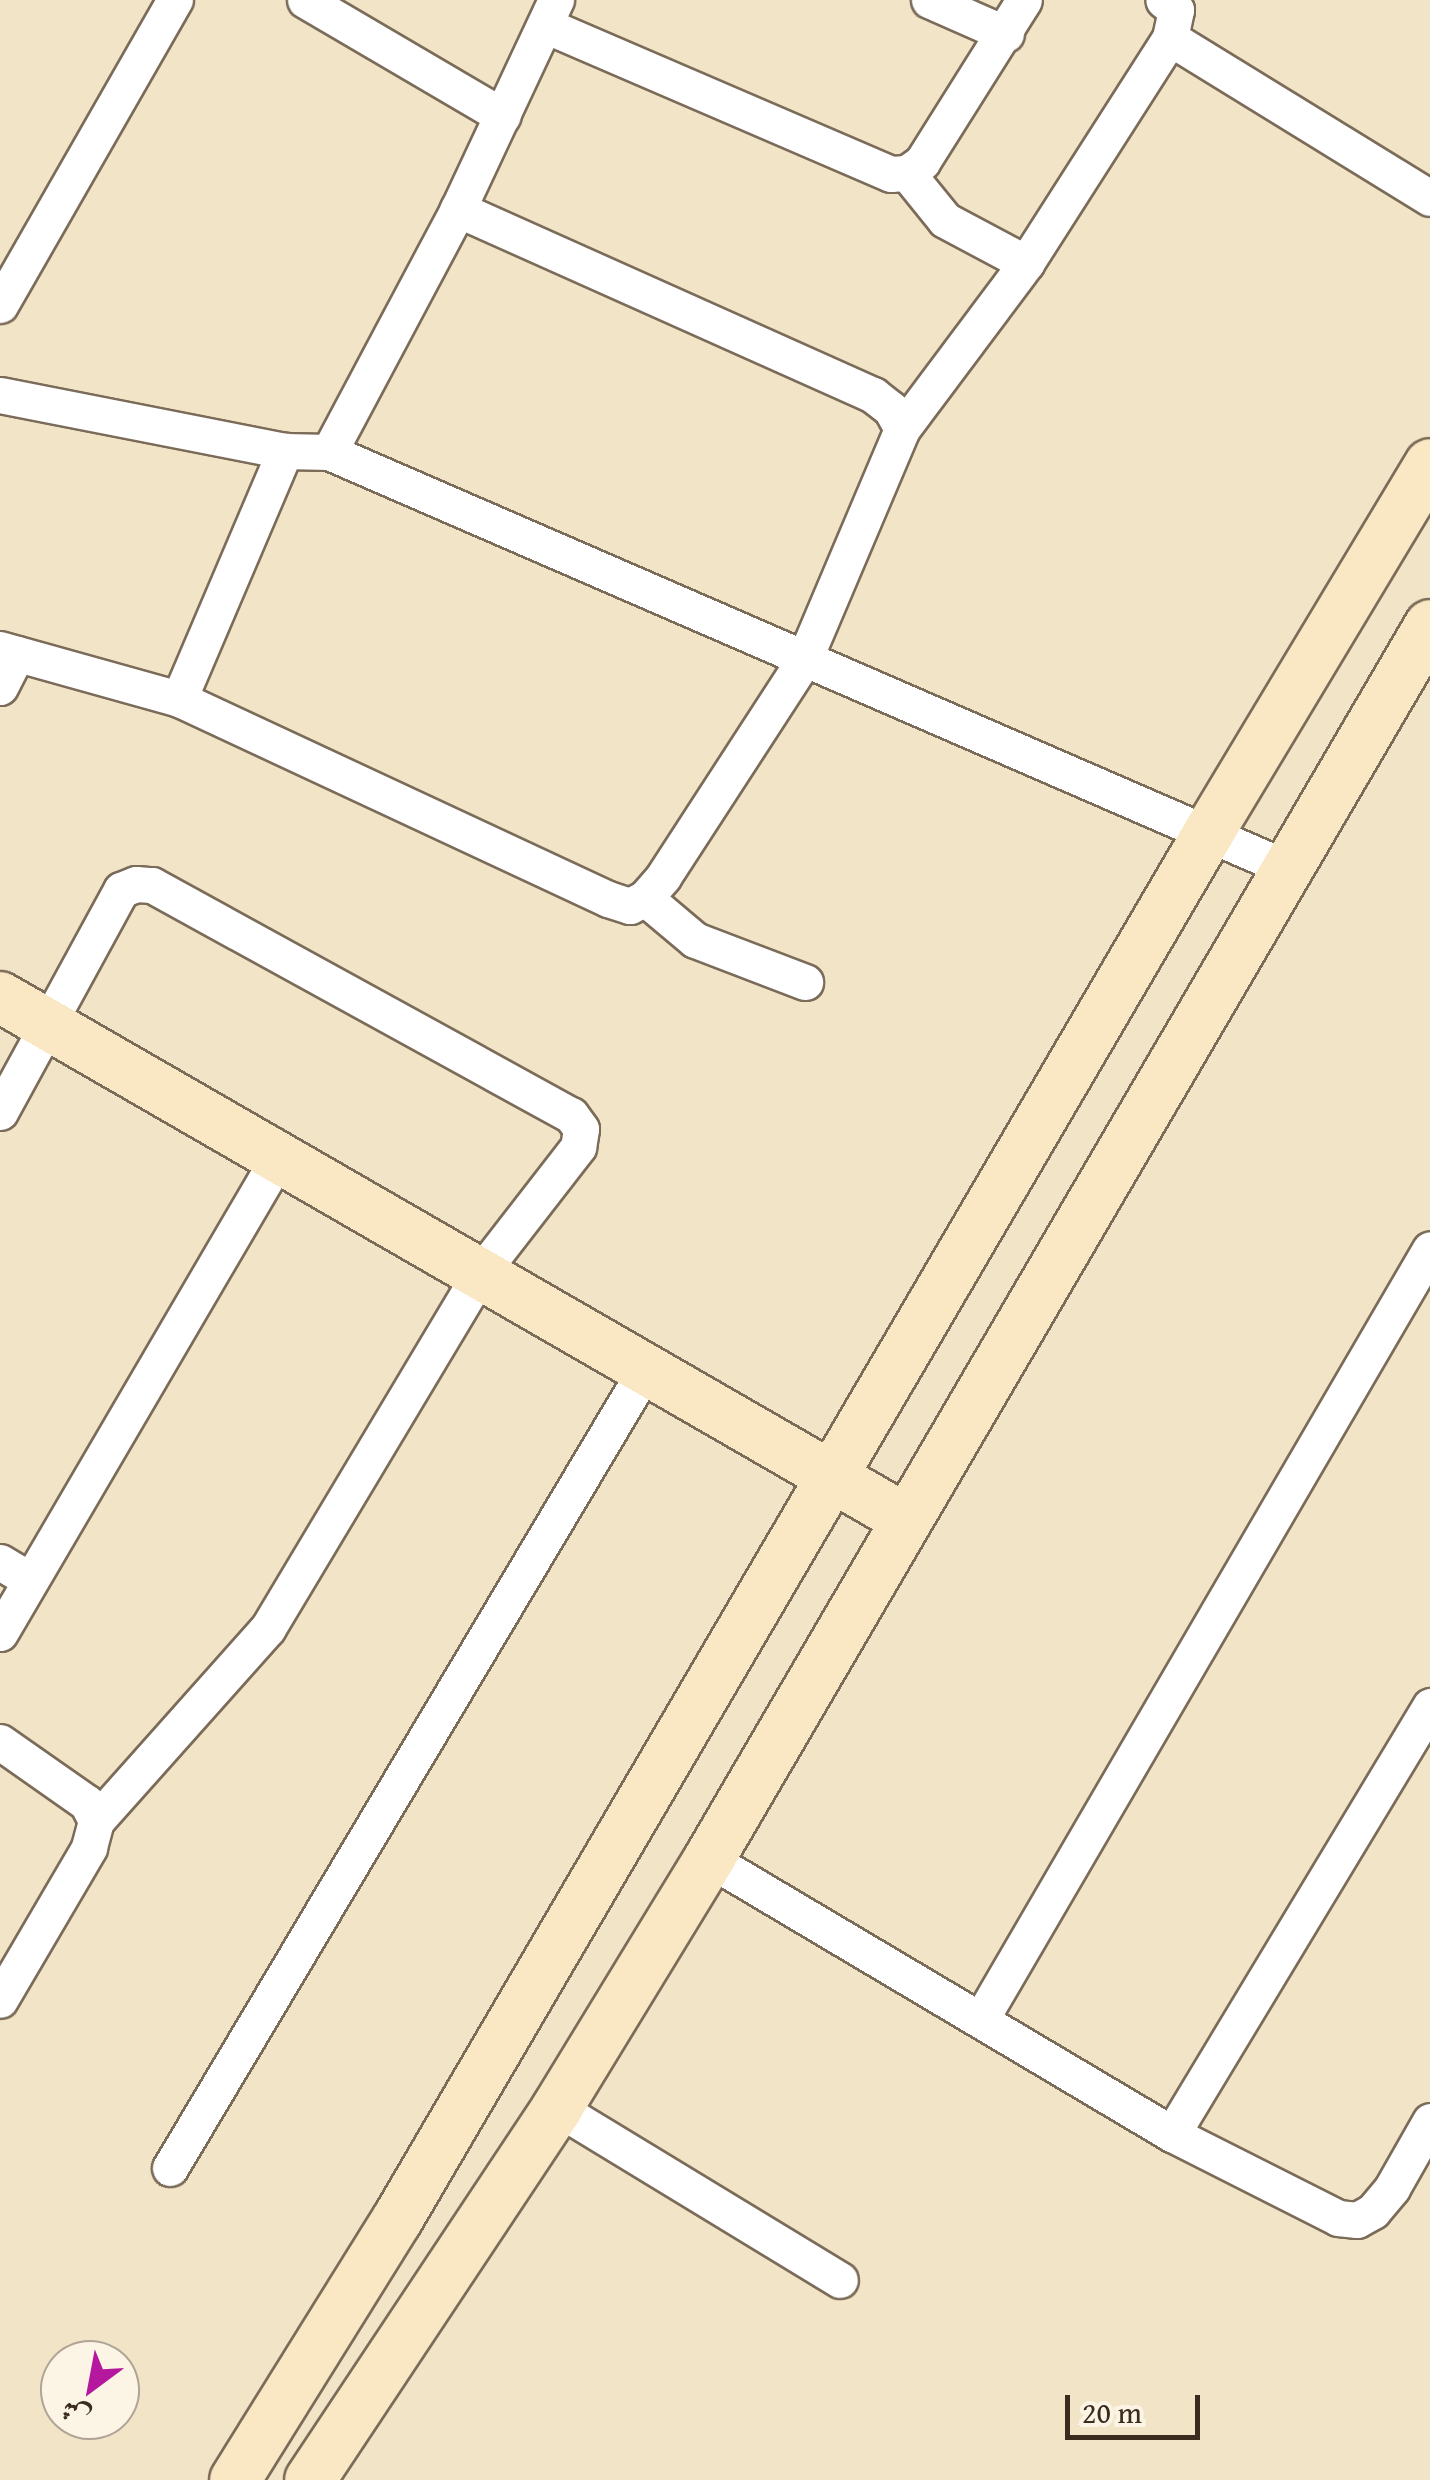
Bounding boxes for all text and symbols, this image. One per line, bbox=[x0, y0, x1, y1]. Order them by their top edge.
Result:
north arrow bbox=[40, 2340, 140, 2440]
scale bar bbox=[1070, 2375, 1205, 2437]
text: ش bbox=[52, 2389, 98, 2439]
text: 20 m bbox=[1082, 2390, 1142, 2434]

